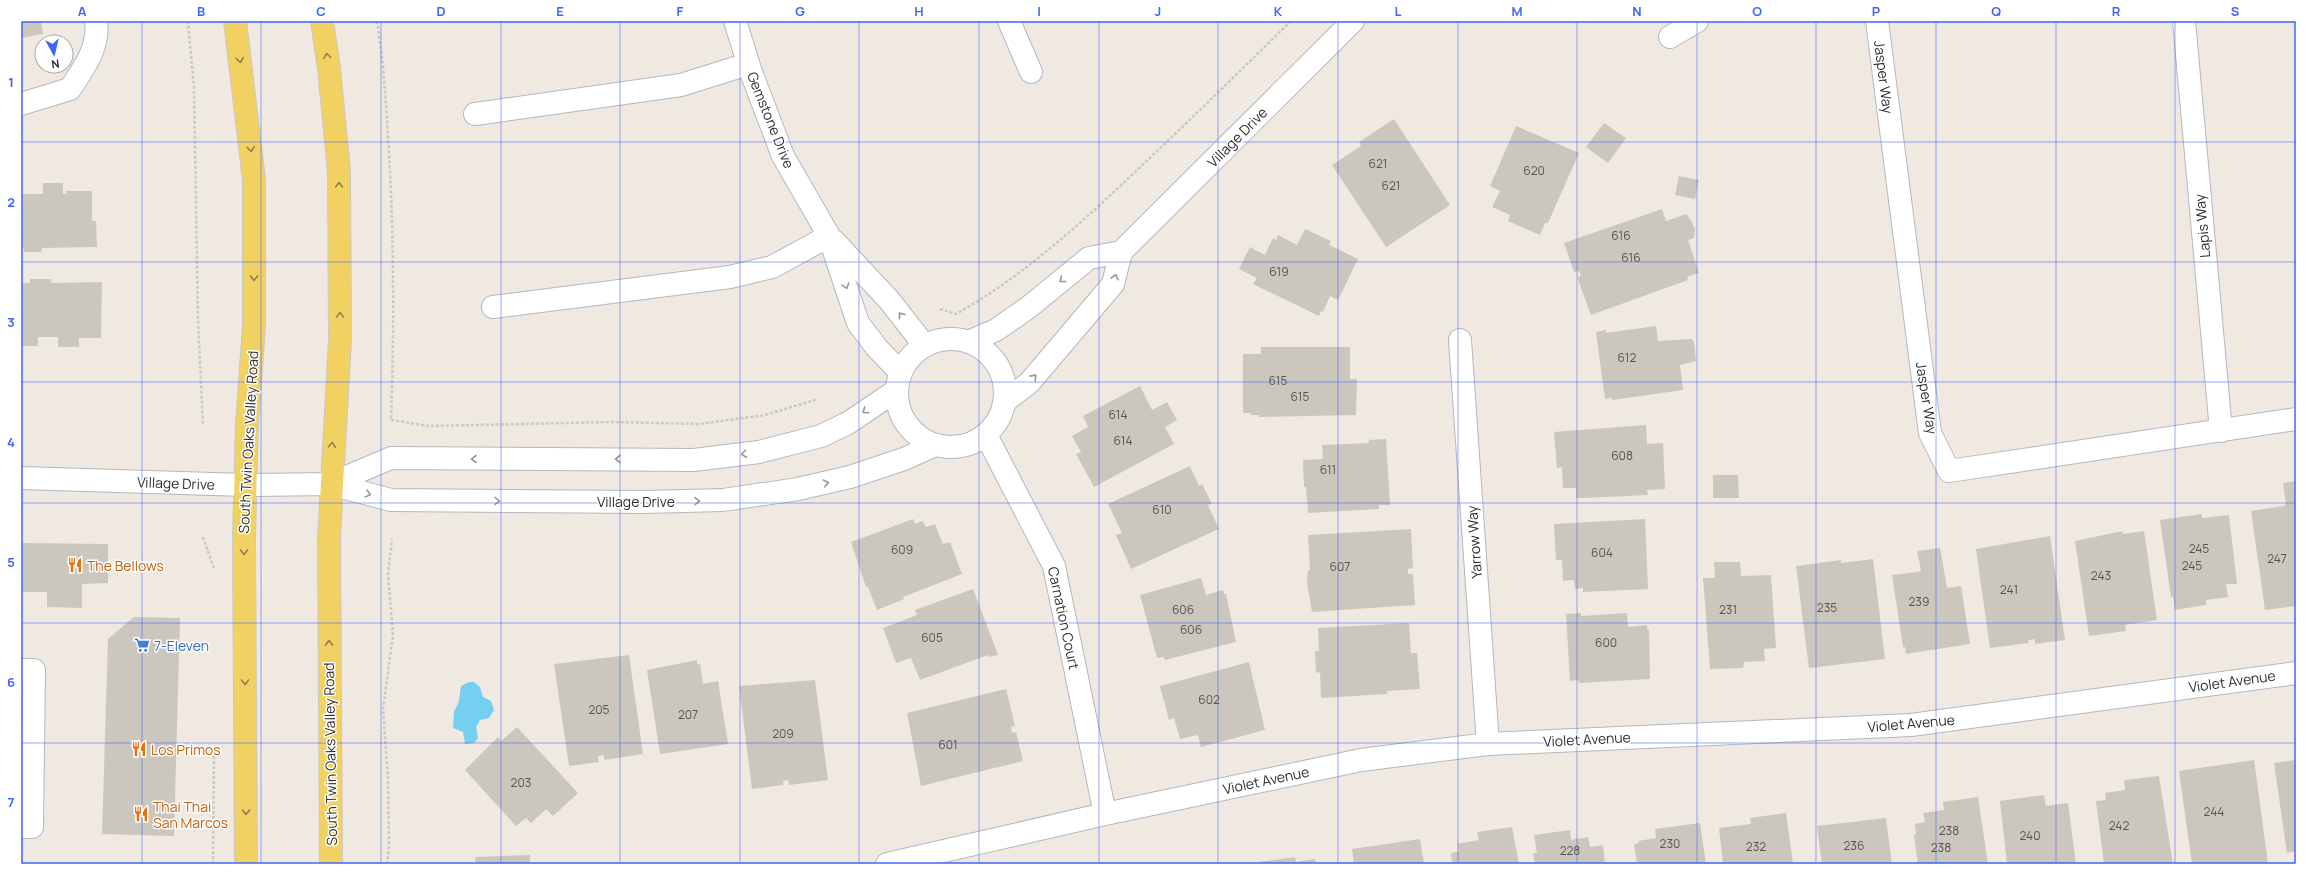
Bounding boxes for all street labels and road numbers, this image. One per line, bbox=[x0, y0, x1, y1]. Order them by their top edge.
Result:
street label: Jasper Way bbox=[1870, 40, 1898, 115]
street label: Gemstone Drive bbox=[743, 69, 799, 171]
street label: Village Drive bbox=[1203, 103, 1271, 171]
street label: Lapis Way bbox=[2190, 193, 2214, 259]
street label: South Twin Oaks Valley Road bbox=[234, 350, 262, 534]
street label: Jasper Way bbox=[1912, 360, 1942, 436]
street label: Village Drive bbox=[137, 472, 215, 494]
street label: Village Drive bbox=[597, 492, 675, 511]
street label: Yarrow Way bbox=[1462, 504, 1486, 579]
street label: Carnation Court bbox=[1044, 565, 1084, 671]
street label: South Twin Oaks Valley Road bbox=[319, 662, 341, 846]
street label: Violet Avenue bbox=[2187, 666, 2277, 696]
street label: Violet Avenue bbox=[1867, 710, 1955, 736]
street label: Violet Avenue bbox=[1543, 727, 1631, 751]
street label: Violet Avenue bbox=[1221, 762, 1311, 798]

